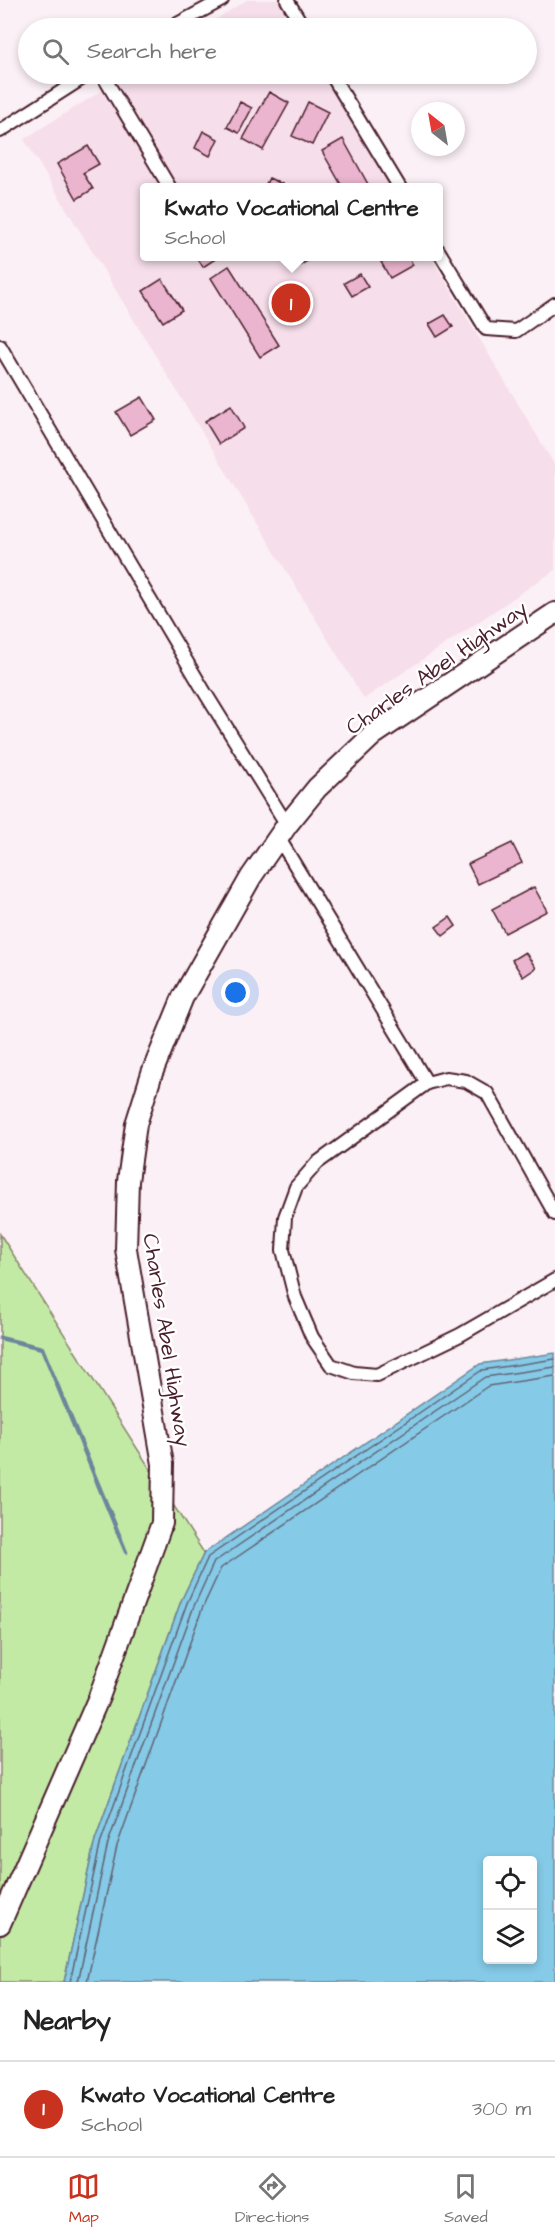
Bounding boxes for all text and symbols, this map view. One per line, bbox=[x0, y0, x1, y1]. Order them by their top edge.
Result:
search box bbox=[18, 18, 537, 84]
icon: search bbox=[39, 35, 72, 68]
text: Search here bbox=[87, 36, 217, 67]
north arrow bbox=[411, 102, 465, 156]
popup bbox=[140, 183, 443, 261]
text: Kwato Vocational Centre bbox=[164, 193, 419, 224]
text: School bbox=[164, 224, 225, 252]
pin: 1 bbox=[272, 280, 310, 326]
street label: Charles Abel Highway bbox=[340, 594, 535, 744]
your location bbox=[221, 978, 250, 1007]
street label: Charles Abel Highway bbox=[133, 1231, 199, 1449]
map controls bbox=[483, 1856, 537, 1964]
button: locate bbox=[483, 1856, 537, 1910]
button: layers bbox=[483, 1910, 537, 1964]
text: Nearby bbox=[24, 2003, 111, 2039]
text: Kwato Vocational Centre bbox=[81, 2080, 335, 2111]
text: 1 bbox=[42, 2095, 45, 2123]
text: 300 m bbox=[472, 2095, 531, 2123]
text: School bbox=[81, 2111, 142, 2139]
tab: Map bbox=[67, 2170, 100, 2228]
tab: Directions bbox=[235, 2170, 309, 2228]
tab: Saved bbox=[444, 2170, 488, 2228]

